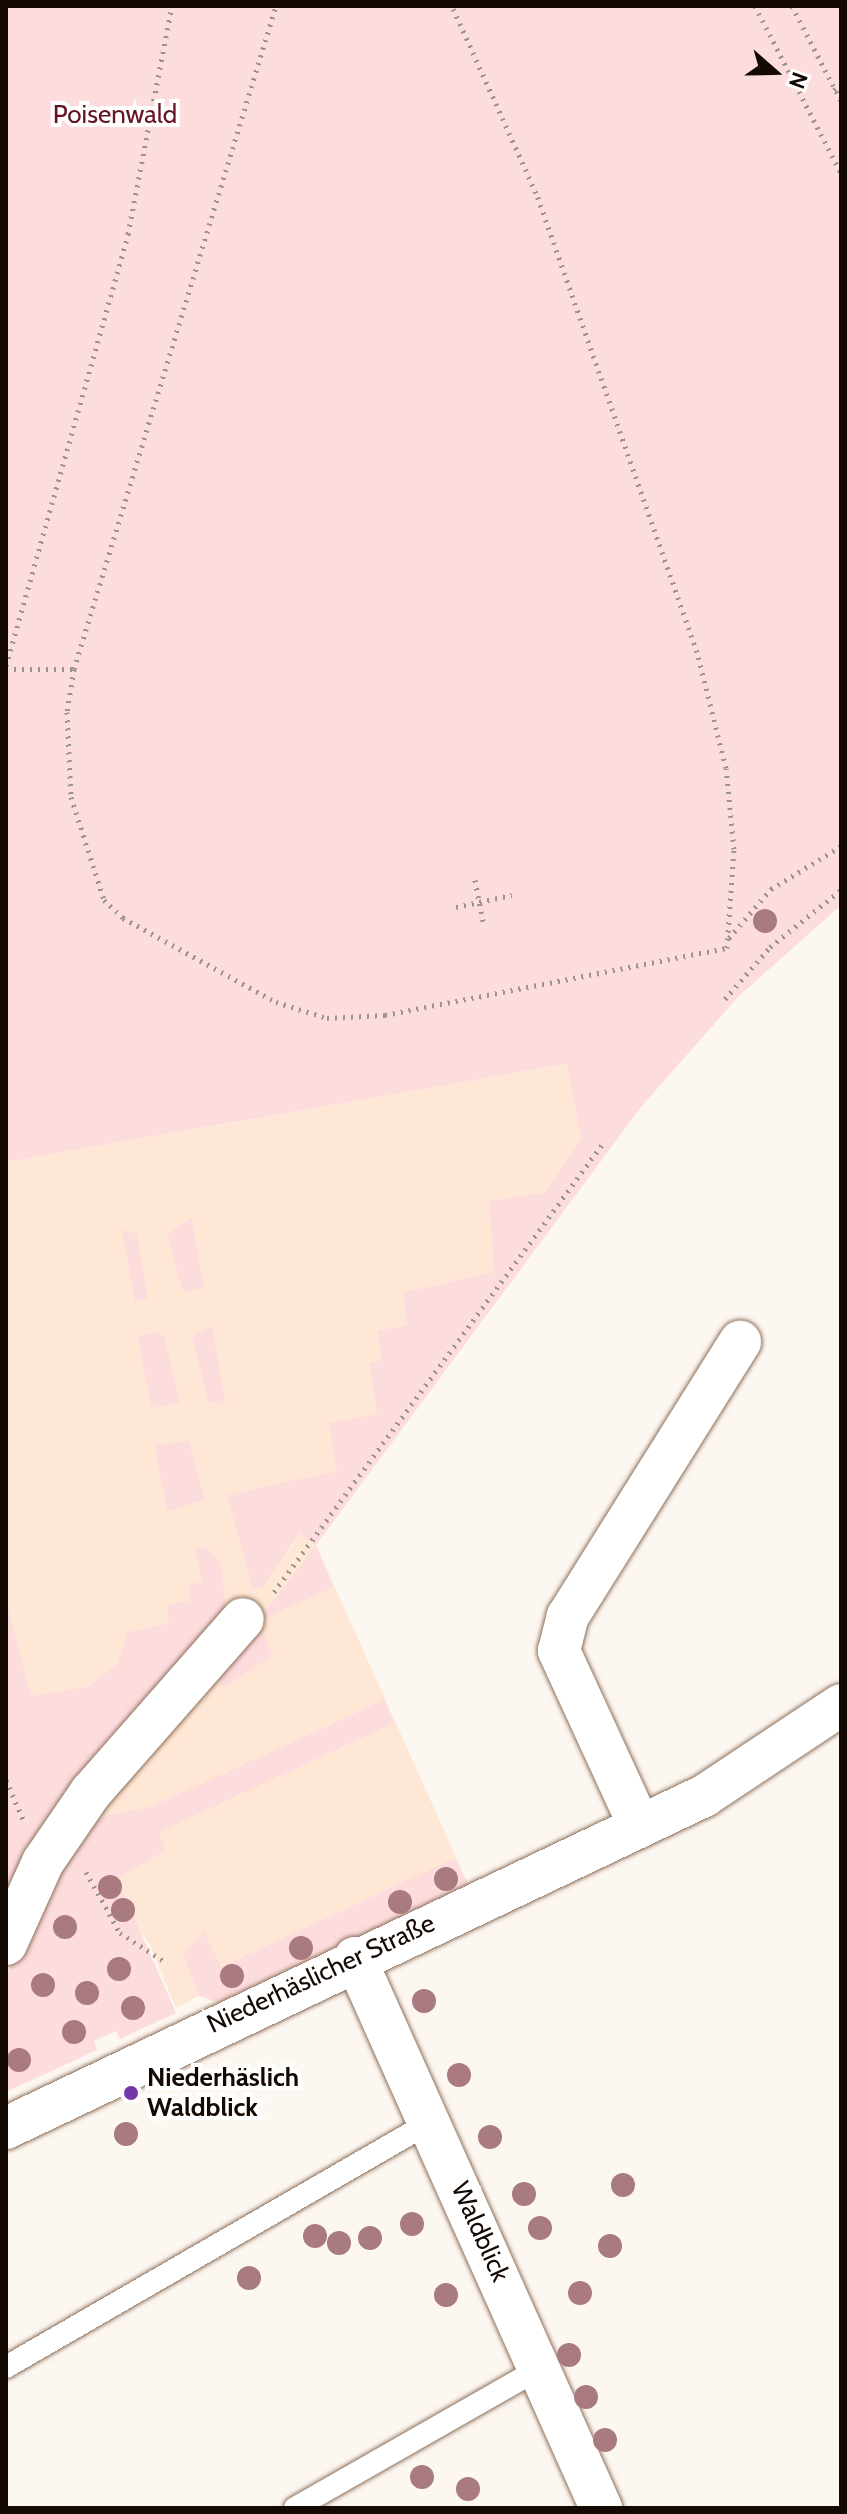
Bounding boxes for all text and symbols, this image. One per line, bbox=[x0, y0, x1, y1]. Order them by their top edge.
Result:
north arrow bbox=[735, 32, 815, 112]
text: N bbox=[783, 68, 813, 92]
park label: Poisenwald bbox=[53, 99, 177, 131]
street label: Niederhäslicher Straße bbox=[202, 1908, 440, 2040]
place label: Niederhäslich Waldblick bbox=[147, 2062, 299, 2124]
marker: Niederhäslich Waldblick bbox=[122, 2084, 140, 2102]
street label: Waldblick bbox=[444, 2177, 516, 2287]

